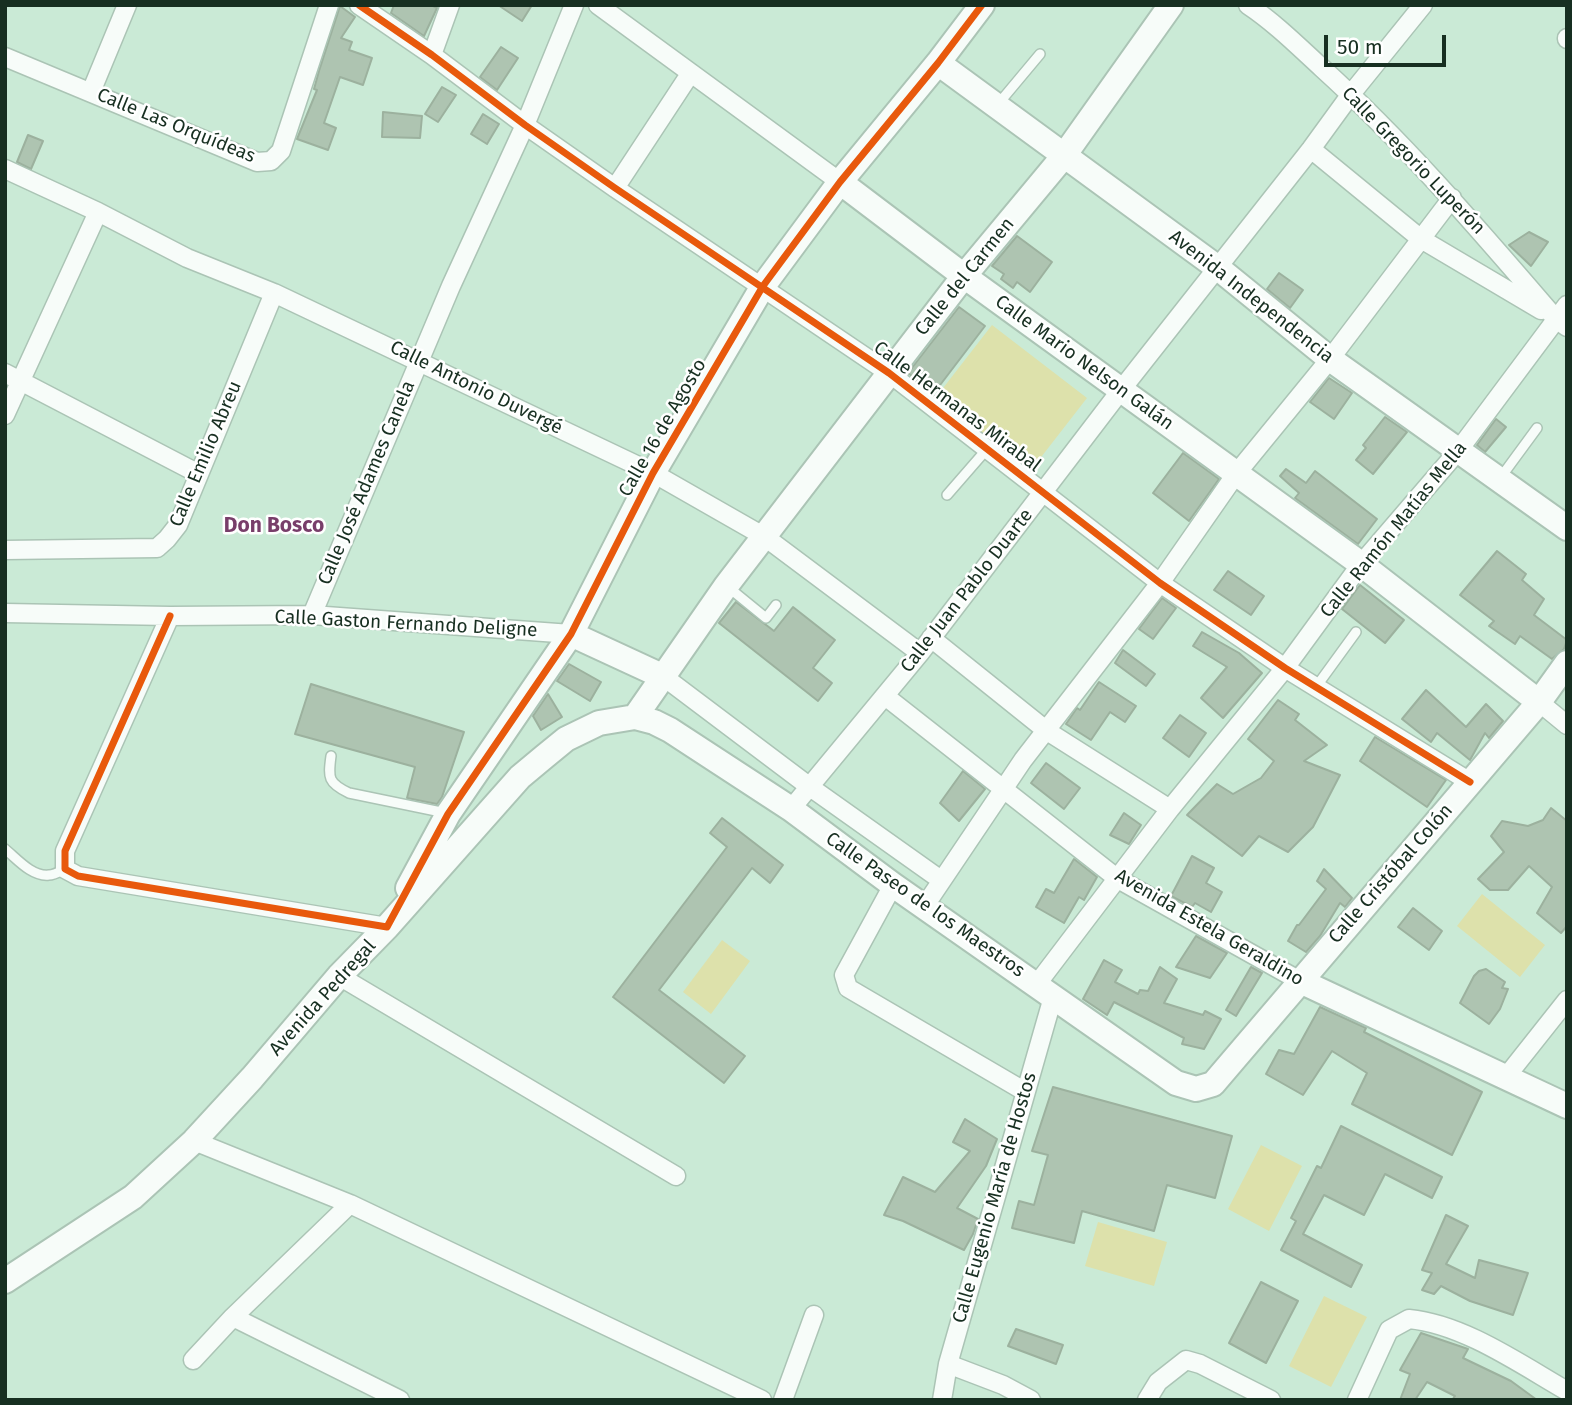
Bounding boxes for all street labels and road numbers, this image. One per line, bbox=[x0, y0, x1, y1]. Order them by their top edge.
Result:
street label: Calle Gregorio Luperón bbox=[1337, 82, 1489, 240]
street label: Calle Las Orquídeas bbox=[94, 84, 258, 168]
street label: Calle del Carmen bbox=[910, 213, 1020, 341]
street label: Avenida Independencia bbox=[1164, 226, 1338, 368]
street label: Calle Mario Nelson Galán bbox=[990, 291, 1178, 435]
street label: Calle Antonio Duvergé bbox=[386, 336, 566, 440]
street label: Calle Hermanas Mirabal bbox=[869, 337, 1045, 477]
street label: Calle 16 de Agosto bbox=[614, 355, 712, 501]
street label: Calle Emilio Abreu bbox=[165, 378, 247, 530]
street label: Calle José Adames Canela bbox=[314, 378, 420, 588]
street label: Calle Ramón Matías Mella bbox=[1316, 437, 1472, 623]
street label: Calle Juan Pablo Duarte bbox=[896, 505, 1038, 677]
street label: Calle Gaston Fernando Deligne bbox=[274, 606, 538, 642]
street label: Calle Cristóbal Colón bbox=[1324, 800, 1458, 948]
street label: Calle Paseo de los Maestros bbox=[821, 827, 1029, 983]
street label: Avenida Estela Geraldino bbox=[1111, 865, 1307, 991]
street label: Avenida Pedregal bbox=[265, 935, 381, 1061]
street label: Calle Eugenio María de Hostos bbox=[948, 1070, 1042, 1326]

